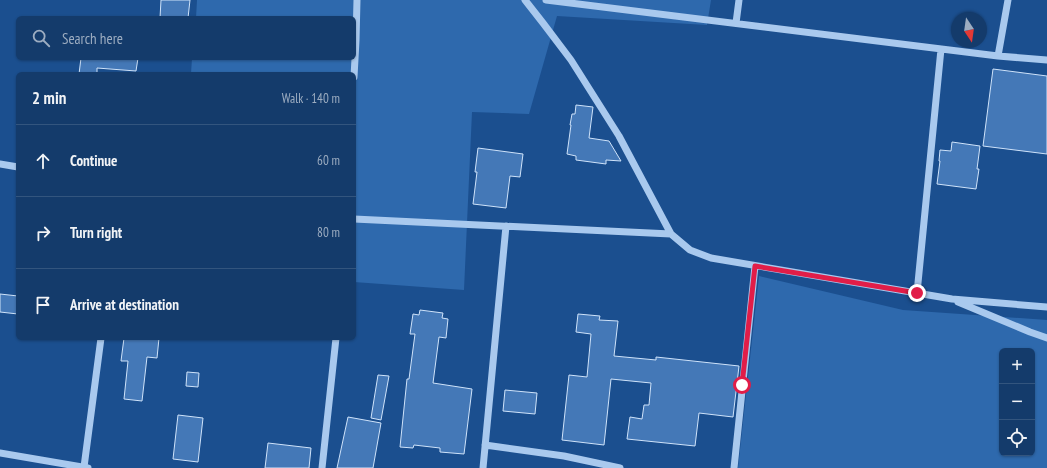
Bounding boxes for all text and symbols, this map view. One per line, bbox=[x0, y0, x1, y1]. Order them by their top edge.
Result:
north arrow bbox=[951, 12, 987, 48]
search box bbox=[16, 16, 356, 60]
icon: search bbox=[30, 27, 52, 49]
text: Search here bbox=[62, 29, 123, 48]
text: 2 min bbox=[32, 87, 66, 109]
text: Walk · 140 m bbox=[282, 90, 340, 107]
icon: ahead bbox=[32, 150, 54, 172]
text: Continue bbox=[70, 151, 117, 170]
text: 60 m bbox=[317, 152, 340, 169]
icon: right bbox=[32, 222, 54, 244]
text: Turn right bbox=[70, 223, 122, 242]
text: 80 m bbox=[317, 224, 340, 241]
route end bbox=[908, 284, 926, 302]
icon: arrive bbox=[32, 294, 54, 316]
text: Arrive at destination bbox=[70, 295, 179, 314]
map controls bbox=[999, 348, 1035, 456]
button: + bbox=[999, 348, 1035, 384]
route start bbox=[733, 376, 751, 394]
button: − bbox=[999, 384, 1035, 420]
button: locate bbox=[999, 420, 1035, 456]

